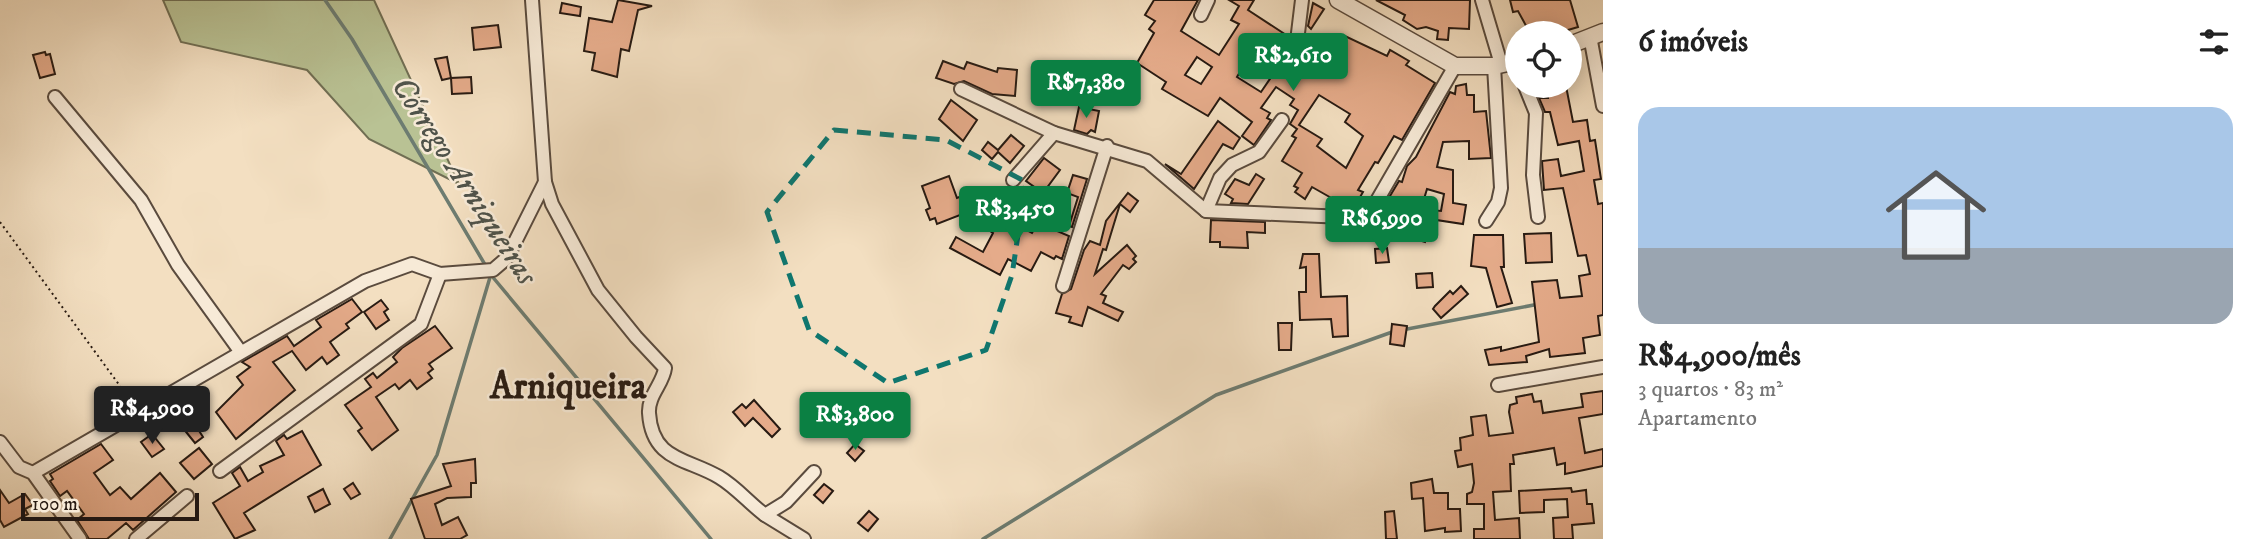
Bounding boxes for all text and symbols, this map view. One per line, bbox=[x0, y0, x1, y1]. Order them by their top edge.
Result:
map controls bbox=[1505, 21, 1582, 98]
button: locate bbox=[1505, 21, 1582, 98]
icon: filters bbox=[2195, 23, 2233, 61]
text: 6 imóveis bbox=[1638, 24, 1748, 61]
pin: R$2,610 bbox=[1228, 34, 1358, 93]
text: R$2,610 bbox=[1254, 41, 1332, 70]
pin: R$7,380 bbox=[1021, 60, 1151, 120]
text: R$7,380 bbox=[1047, 68, 1125, 97]
water label: Córrego Arniqueiras bbox=[382, 69, 547, 294]
icon: home bbox=[1873, 152, 1999, 278]
pin: R$3,450 bbox=[950, 187, 1080, 246]
text: R$3,450 bbox=[975, 194, 1055, 223]
pin: R$6,990 bbox=[1317, 196, 1447, 256]
text: R$6,990 bbox=[1341, 204, 1423, 233]
text: R$4,900/mês bbox=[1638, 338, 1801, 375]
district label: Arniqueira bbox=[489, 364, 648, 411]
text: 3 quartos · 83 m² bbox=[1638, 375, 1783, 404]
pin: R$4,900 bbox=[87, 386, 217, 446]
pin: R$3,800 bbox=[790, 392, 920, 452]
text: R$4,900 bbox=[110, 394, 194, 423]
text: R$3,800 bbox=[816, 400, 894, 429]
text: Apartamento bbox=[1638, 404, 1757, 433]
scale bar bbox=[21, 490, 200, 522]
text: 100 m bbox=[32, 493, 78, 516]

